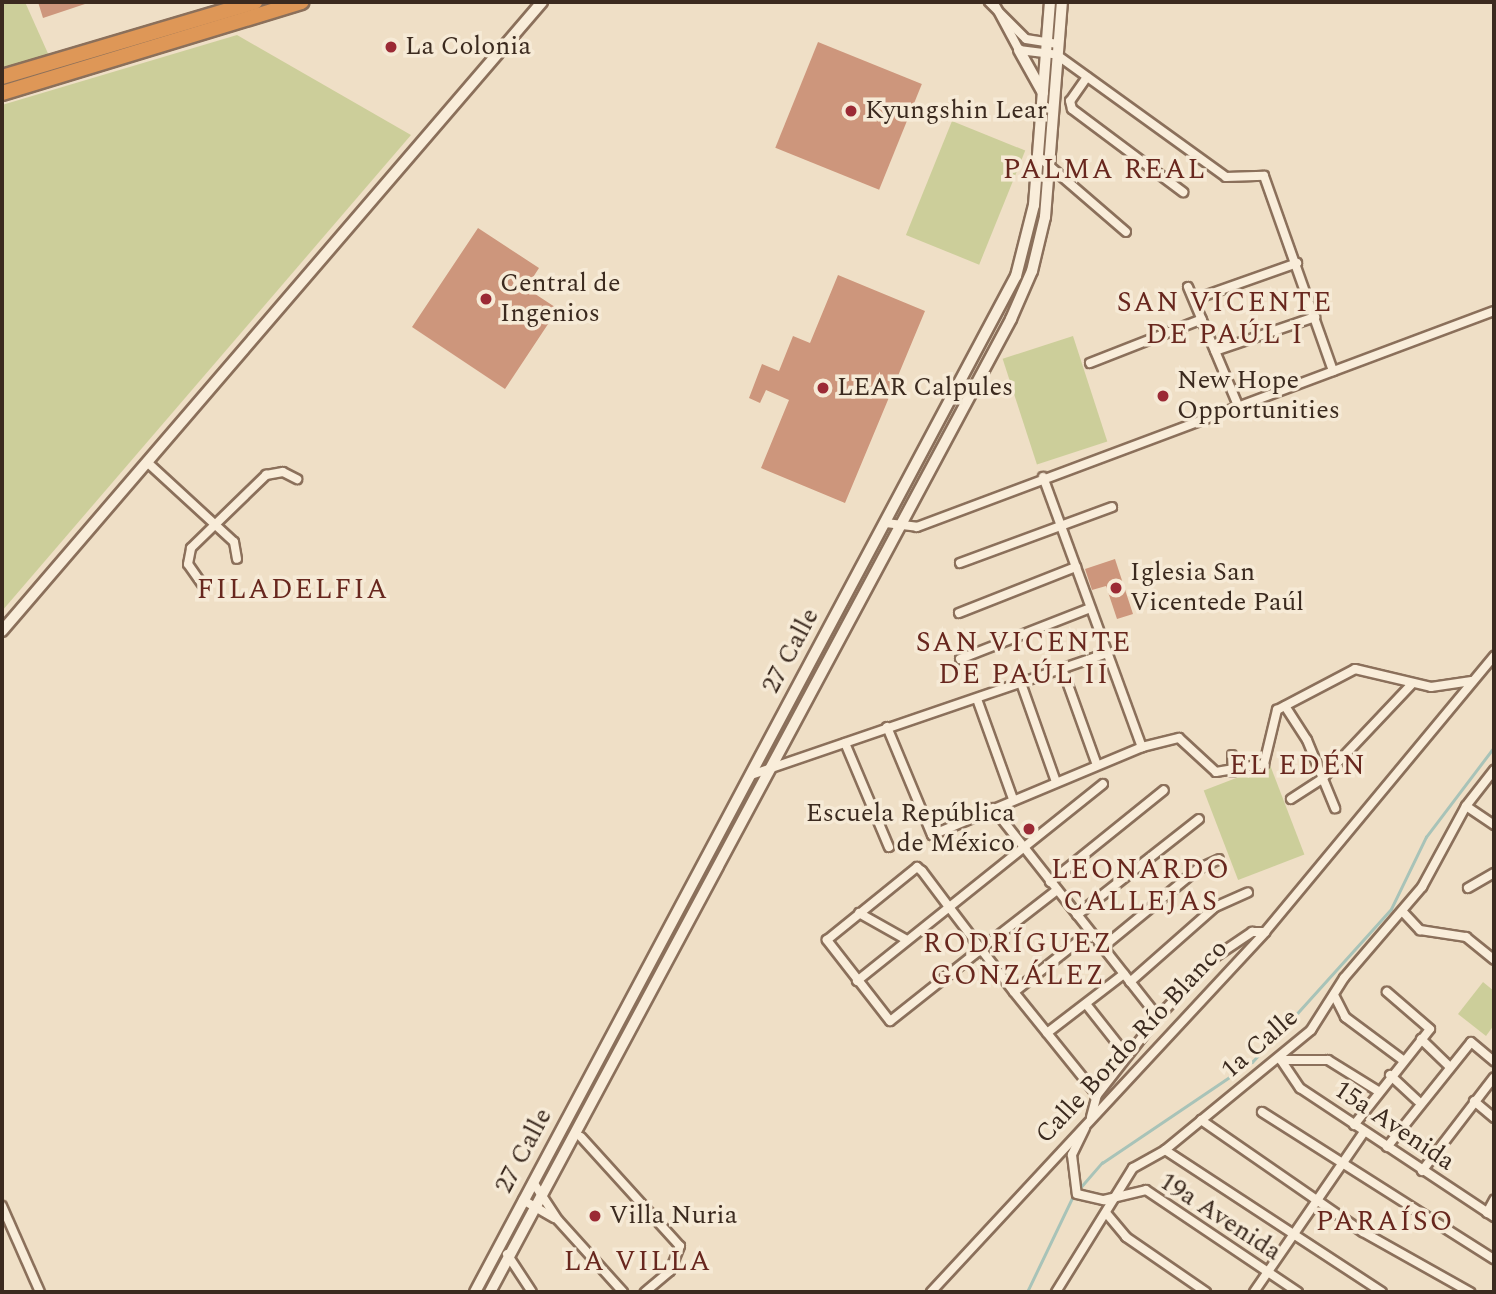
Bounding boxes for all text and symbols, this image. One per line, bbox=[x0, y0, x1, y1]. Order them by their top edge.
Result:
place label: La Colonia bbox=[405, 31, 531, 63]
marker: La Colonia bbox=[383, 39, 399, 55]
place label: Kyungshin Lear bbox=[865, 95, 1047, 127]
marker: Kyungshin Lear bbox=[843, 103, 859, 119]
district label: PALMA REAL bbox=[1004, 153, 1206, 187]
place label: Central de Ingenios bbox=[500, 268, 620, 330]
district label: SAN VICENTE DE PAÚL I bbox=[1118, 286, 1332, 352]
marker: Central de Ingenios bbox=[478, 291, 494, 307]
place label: New Hope Opportunities bbox=[1177, 365, 1340, 426]
place label: LEAR Calpules bbox=[837, 372, 1013, 404]
marker: LEAR Calpules bbox=[815, 380, 831, 396]
marker: New Hope Opportunities bbox=[1155, 388, 1171, 404]
place label: Iglesia San Vicentede Paúl bbox=[1130, 557, 1304, 618]
district label: FILADELFIA bbox=[198, 573, 388, 607]
marker: Iglesia San Vicentede Paúl bbox=[1108, 580, 1124, 596]
street label: 27 Calle bbox=[756, 603, 826, 699]
district label: SAN VICENTE DE PAÚL II bbox=[917, 626, 1131, 692]
district label: EL EDÉN bbox=[1230, 749, 1366, 783]
place label: Escuela República de México bbox=[806, 798, 1015, 860]
marker: Escuela República de México bbox=[1021, 821, 1037, 837]
district label: LEONARDO CALLEJAS bbox=[1052, 853, 1230, 919]
district label: RODRÍGUEZ GONZÁLEZ bbox=[924, 927, 1112, 993]
street label: Calle Bordo Río Blanco bbox=[1029, 934, 1235, 1150]
street label: 1a Calle bbox=[1215, 1002, 1305, 1086]
street label: 15a Avenida bbox=[1328, 1074, 1460, 1178]
street label: 27 Calle bbox=[489, 1103, 559, 1199]
street label: 19a Avenida bbox=[1153, 1166, 1287, 1268]
place label: Villa Nuria bbox=[609, 1200, 737, 1232]
district label: PARAÍSO bbox=[1317, 1205, 1453, 1239]
marker: Villa Nuria bbox=[587, 1208, 603, 1224]
district label: LA VILLA bbox=[565, 1245, 711, 1279]

